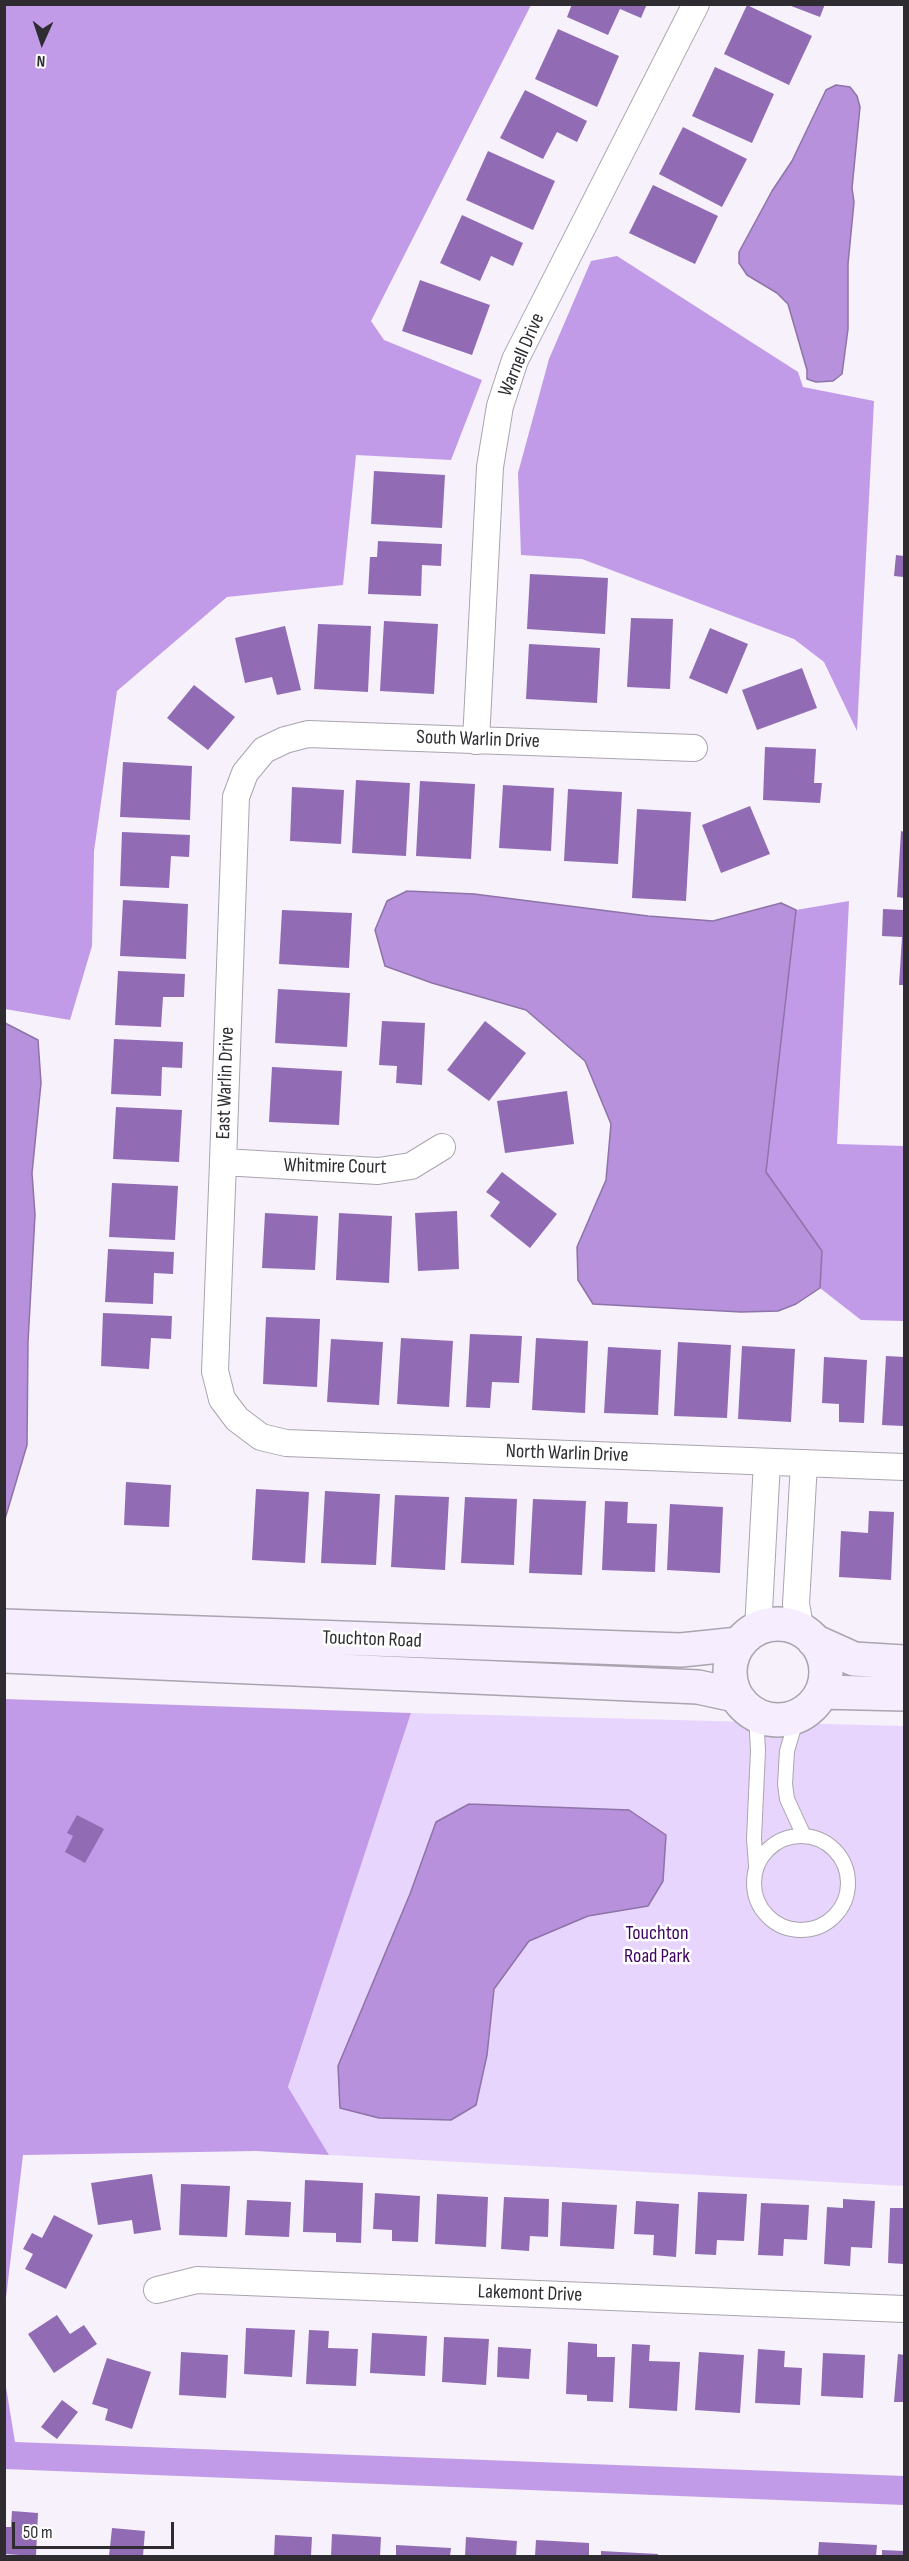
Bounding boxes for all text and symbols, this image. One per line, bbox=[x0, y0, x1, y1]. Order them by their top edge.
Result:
north arrow bbox=[12, 12, 72, 72]
text: N bbox=[36, 51, 46, 70]
street label: Warnell Drive bbox=[494, 310, 550, 400]
street label: South Warlin Drive bbox=[416, 726, 540, 754]
street label: East Warlin Drive bbox=[212, 1026, 240, 1140]
street label: Whitmire Court bbox=[283, 1154, 387, 1180]
street label: North Warlin Drive bbox=[505, 1440, 629, 1468]
street label: Touchton Road bbox=[322, 1626, 422, 1654]
park label: Touchton Road Park bbox=[624, 1922, 690, 1969]
street label: Lakemont Drive bbox=[477, 2280, 583, 2308]
scale bar bbox=[15, 2510, 177, 2548]
text: 50 m bbox=[23, 2522, 53, 2543]

